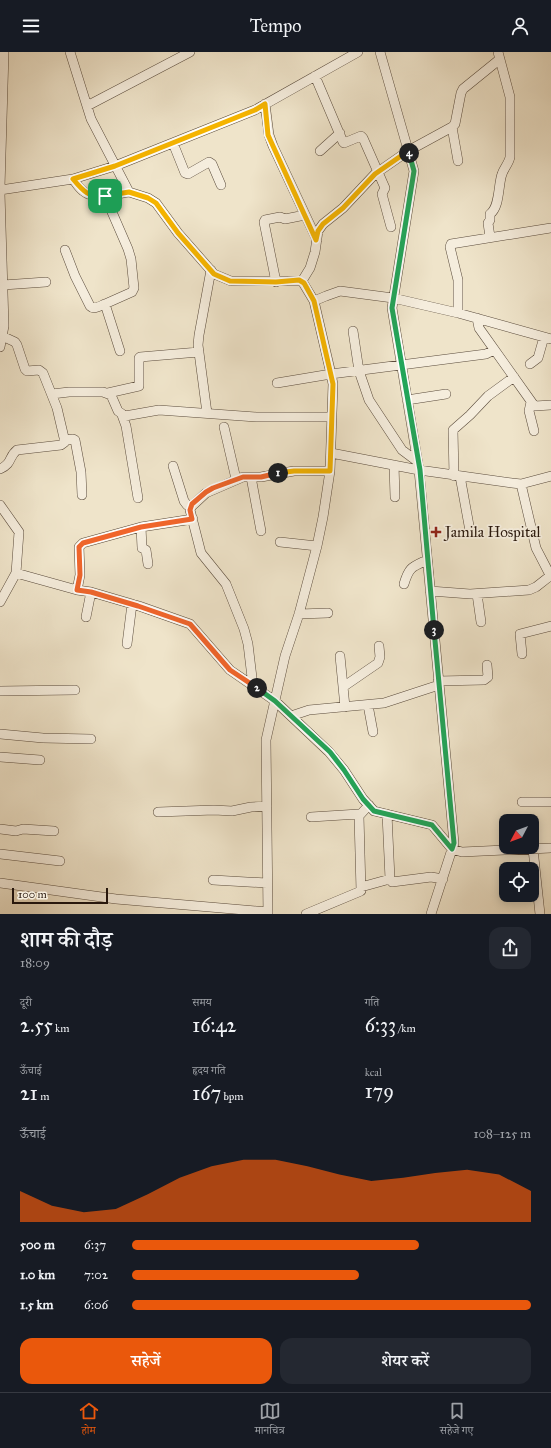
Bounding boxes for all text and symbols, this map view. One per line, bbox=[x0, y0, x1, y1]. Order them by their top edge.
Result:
icon: menu bbox=[20, 15, 42, 37]
text: Tempo bbox=[250, 15, 301, 37]
icon: person bbox=[509, 15, 531, 37]
pin: 4 bbox=[399, 143, 419, 163]
text: 4 bbox=[406, 146, 412, 159]
pin bbox=[88, 179, 122, 213]
icon: arrive bbox=[94, 185, 116, 207]
pin: 1 bbox=[268, 463, 288, 483]
text: 1 bbox=[276, 466, 280, 479]
place label: Jamila Hospital bbox=[443, 523, 542, 542]
marker: Jamila Hospital bbox=[430, 526, 442, 538]
pin: 3 bbox=[424, 620, 444, 640]
text: 3 bbox=[432, 623, 436, 636]
pin: 2 bbox=[247, 678, 267, 698]
text: 2 bbox=[254, 681, 260, 694]
north arrow bbox=[499, 814, 539, 854]
map controls bbox=[499, 814, 539, 902]
button: locate bbox=[499, 862, 539, 902]
scale bar bbox=[12, 886, 108, 905]
text: 100 m bbox=[18, 888, 47, 901]
text: शाम की दौड़ bbox=[20, 926, 112, 953]
button: share bbox=[489, 927, 531, 969]
text: 18:09 bbox=[20, 955, 50, 971]
text: दूरी bbox=[20, 996, 32, 1009]
text: समय bbox=[192, 996, 212, 1009]
text: गति bbox=[365, 996, 379, 1009]
text: 2.55 bbox=[20, 1013, 53, 1037]
text: 16:42 bbox=[192, 1013, 236, 1037]
text: 6:33 bbox=[365, 1013, 396, 1037]
text: km bbox=[53, 1022, 69, 1035]
text: /km bbox=[396, 1022, 416, 1035]
text: ऊँचाई bbox=[20, 1064, 42, 1077]
text: हृदय गति bbox=[192, 1064, 226, 1077]
text: kcal bbox=[365, 1066, 382, 1079]
text: 179 bbox=[365, 1079, 394, 1103]
text: 21 bbox=[20, 1081, 38, 1105]
text: 167 bbox=[192, 1081, 221, 1105]
text: m bbox=[38, 1090, 49, 1103]
text: bpm bbox=[221, 1090, 244, 1103]
text: ऊँचाई bbox=[20, 1126, 46, 1142]
text: 108–125 m bbox=[473, 1126, 531, 1142]
text: 500 m bbox=[20, 1237, 55, 1253]
text: 6:37 bbox=[84, 1237, 106, 1253]
text: 1.0 km bbox=[20, 1267, 55, 1283]
text: 7:02 bbox=[84, 1267, 108, 1283]
text: 1.5 km bbox=[20, 1297, 53, 1313]
text: 6:06 bbox=[84, 1297, 108, 1313]
button: सहेजें bbox=[20, 1338, 272, 1384]
button: शेयर करें bbox=[280, 1338, 531, 1384]
tab: होम bbox=[78, 1400, 100, 1441]
tab: मानचित्र bbox=[255, 1400, 285, 1441]
tab: सहेजे गए bbox=[440, 1400, 473, 1441]

